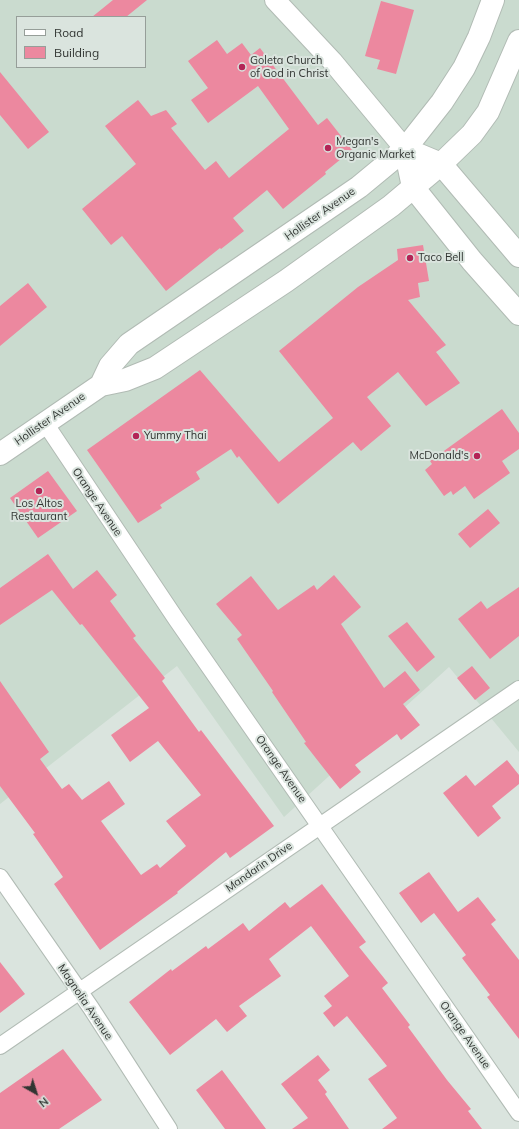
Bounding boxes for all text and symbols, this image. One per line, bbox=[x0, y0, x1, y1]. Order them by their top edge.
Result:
legend bbox=[16, 16, 146, 68]
text: Road bbox=[54, 25, 83, 40]
text: Building bbox=[54, 45, 99, 60]
place label: Goleta Church of God in Christ bbox=[250, 54, 328, 80]
marker: Goleta Church of God in Christ bbox=[237, 62, 247, 72]
place label: Megan's Organic Market bbox=[336, 135, 414, 161]
marker: Megan's Organic Market bbox=[323, 143, 333, 153]
street label: Hollister Avenue bbox=[282, 185, 358, 243]
place label: Taco Bell bbox=[418, 251, 464, 265]
marker: Taco Bell bbox=[405, 253, 415, 263]
street label: Hollister Avenue bbox=[12, 390, 88, 448]
place label: Yummy Thai bbox=[144, 429, 207, 443]
marker: Yummy Thai bbox=[131, 431, 141, 441]
place label: McDonald's bbox=[409, 449, 469, 463]
marker: McDonald's bbox=[472, 451, 482, 461]
street label: Orange Avenue bbox=[69, 465, 125, 539]
marker: Los Altos Restaurant bbox=[34, 486, 44, 496]
place label: Los Altos Restaurant bbox=[11, 497, 67, 523]
street label: Orange Avenue bbox=[253, 733, 309, 805]
street label: Mandarin Drive bbox=[223, 839, 295, 895]
street label: Magnolia Avenue bbox=[55, 962, 115, 1042]
street label: Orange Avenue bbox=[437, 999, 493, 1071]
north arrow bbox=[16, 1073, 56, 1113]
text: N bbox=[36, 1094, 51, 1110]

